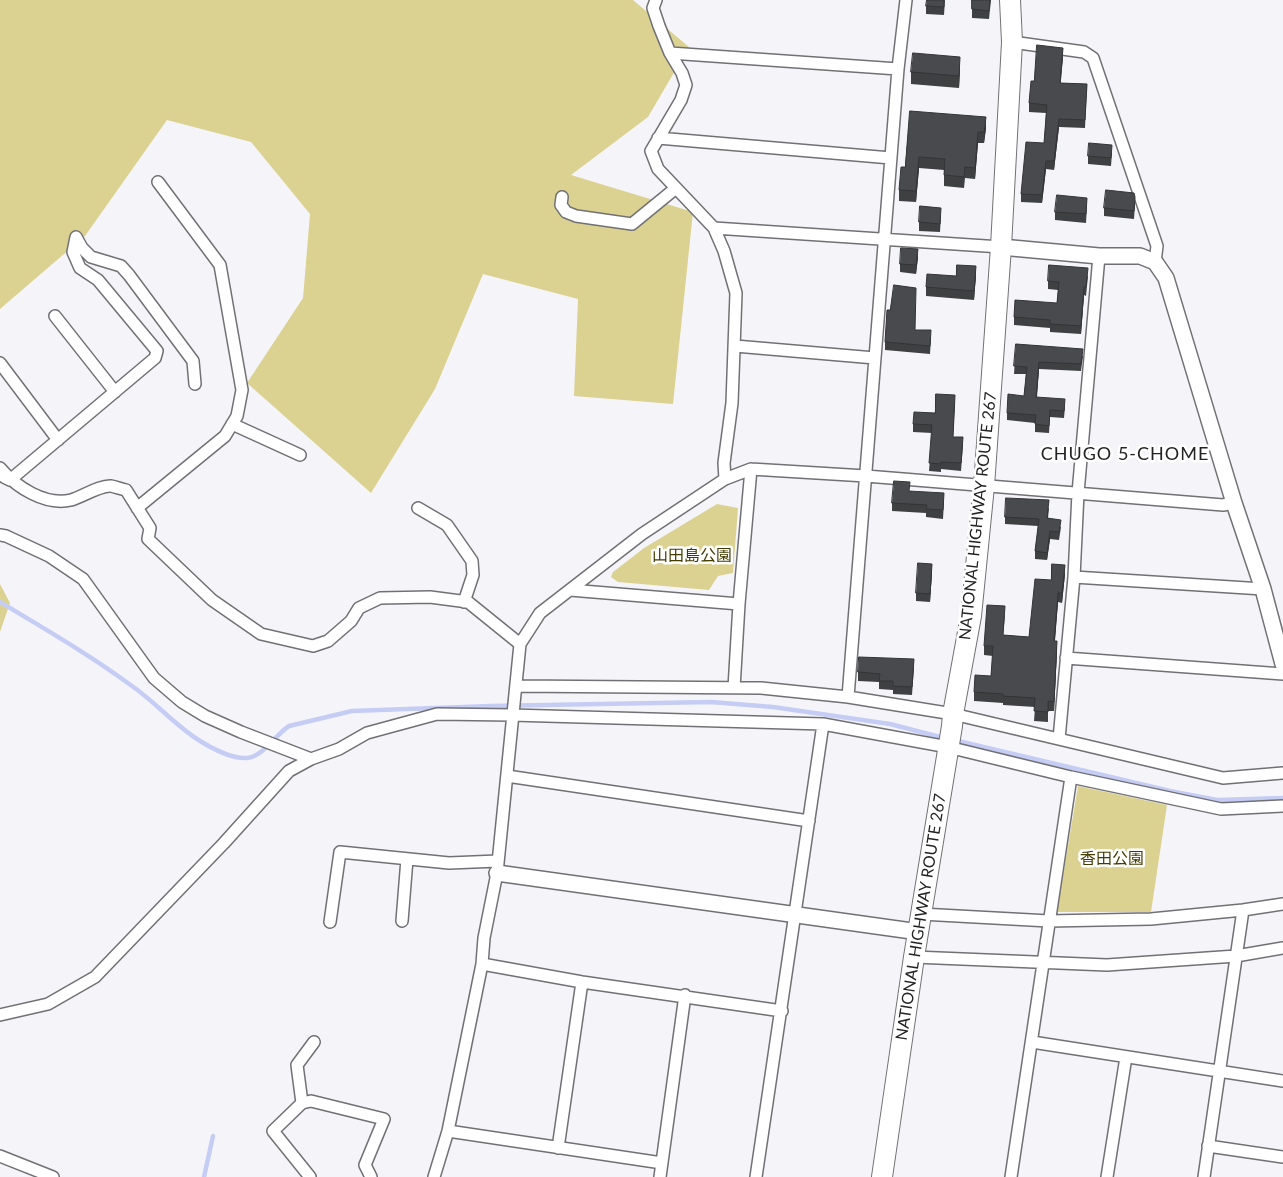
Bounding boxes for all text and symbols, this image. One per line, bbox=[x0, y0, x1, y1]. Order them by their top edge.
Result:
street label: NATIONAL HIGHWAY ROUTE 267 bbox=[955, 391, 1001, 641]
district label: CHUGO 5-CHOME bbox=[1039, 443, 1211, 465]
park label: 山田島公園 bbox=[652, 546, 732, 566]
street label: NATIONAL HIGHWAY ROUTE 267 bbox=[892, 792, 950, 1042]
park label: 香田公園 bbox=[1080, 849, 1144, 869]

